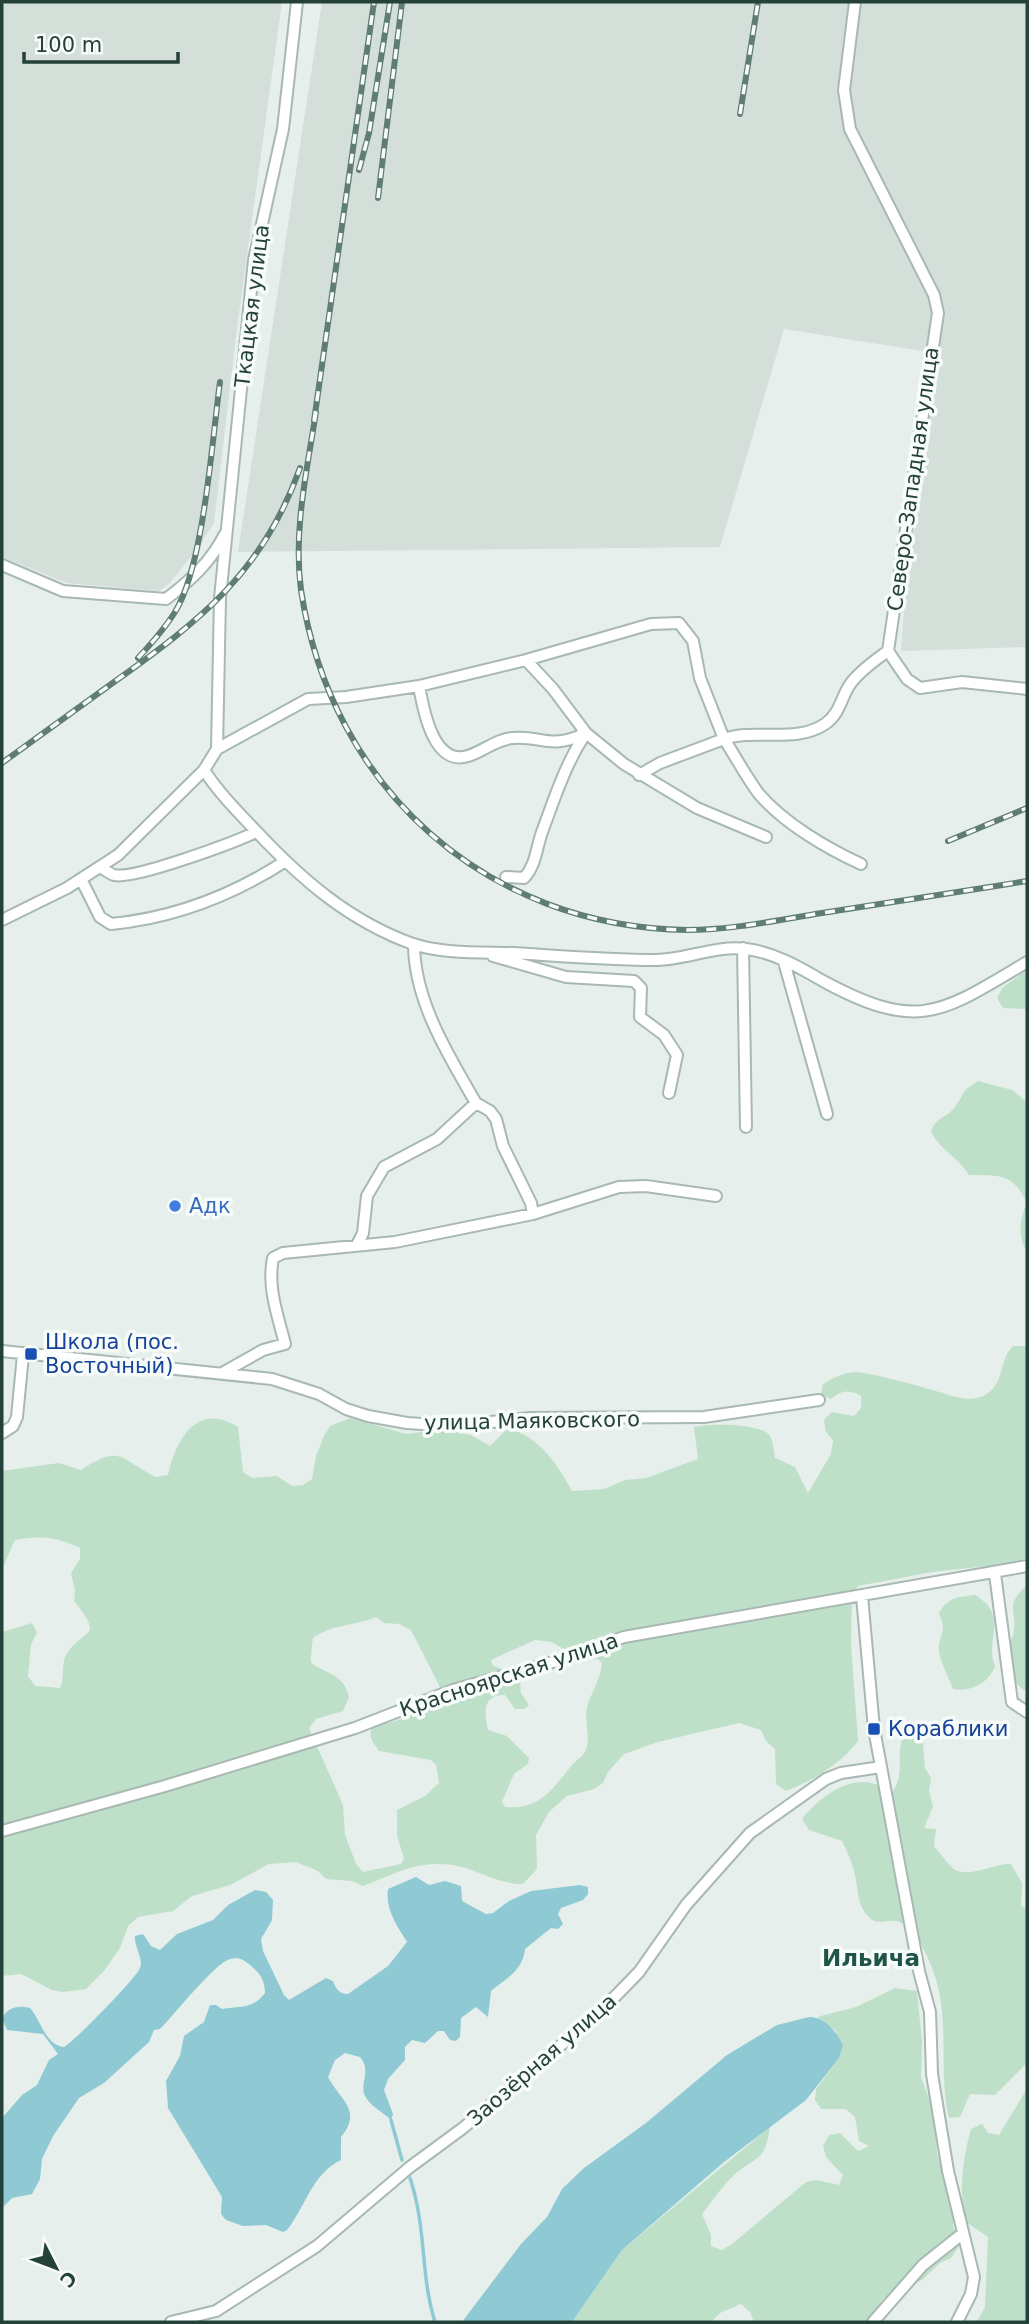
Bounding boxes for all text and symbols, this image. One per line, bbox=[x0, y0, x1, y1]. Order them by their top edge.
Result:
scale bar bbox=[24, 21, 178, 65]
text: 100 m bbox=[35, 33, 102, 57]
street label: Ткацкая улица bbox=[230, 223, 274, 390]
street label: Северо-Западная улица bbox=[883, 345, 943, 613]
place label: Адк bbox=[189, 1194, 231, 1218]
marker: Адк bbox=[167, 1198, 183, 1214]
place label: Школа (пос. Восточный) bbox=[45, 1330, 179, 1378]
marker: Школа (пос. Восточный) bbox=[23, 1346, 39, 1362]
street label: улица Маяковского bbox=[424, 1407, 640, 1435]
street label: Красноярская улица bbox=[397, 1628, 621, 1722]
place label: Кораблики bbox=[888, 1717, 1008, 1741]
marker: Кораблики bbox=[866, 1721, 882, 1737]
district label: Ильича bbox=[822, 1945, 920, 1971]
street label: Заозёрная улица bbox=[463, 1989, 621, 2131]
north arrow bbox=[21, 2233, 91, 2303]
text: С bbox=[56, 2267, 81, 2292]

